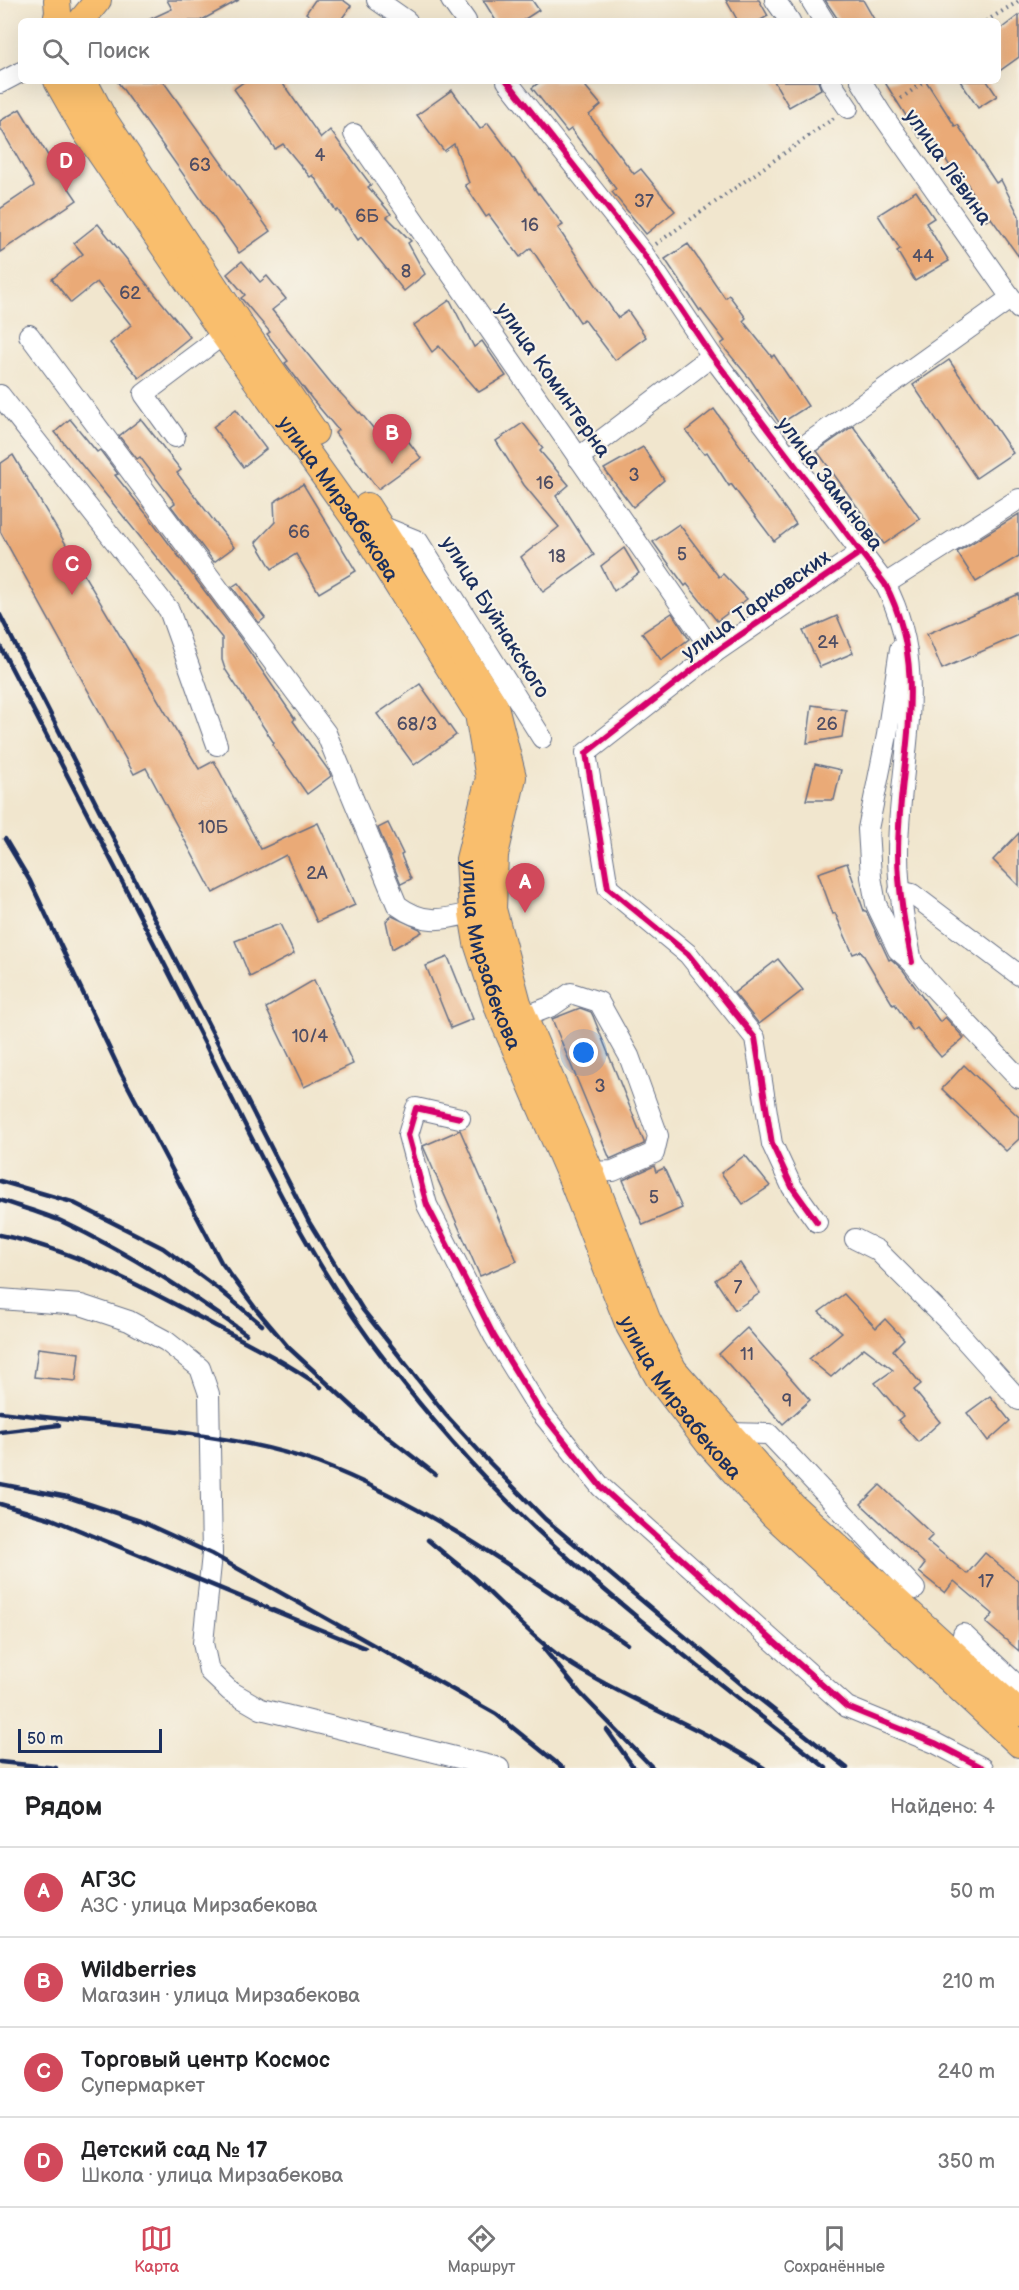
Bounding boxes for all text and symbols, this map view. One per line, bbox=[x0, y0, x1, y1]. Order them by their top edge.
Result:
search box bbox=[18, 18, 1001, 84]
icon: search bbox=[39, 35, 72, 68]
text: Поиск bbox=[87, 38, 150, 65]
street label: улица Лёвина bbox=[899, 104, 997, 230]
pin: D bbox=[46, 142, 86, 192]
house number: 4 bbox=[315, 145, 326, 166]
house number: 63 bbox=[189, 155, 211, 176]
house number: 37 bbox=[634, 191, 654, 212]
house number: 6Б bbox=[355, 206, 379, 227]
house number: 16 bbox=[521, 215, 539, 236]
house number: 44 bbox=[912, 246, 934, 267]
house number: 8 bbox=[401, 261, 411, 282]
house number: 62 bbox=[119, 283, 141, 304]
street label: улица Коминтерна bbox=[490, 298, 616, 463]
street label: улица Мирзабекова bbox=[273, 411, 405, 587]
street label: улица Заманова bbox=[772, 412, 889, 556]
pin: B bbox=[372, 414, 412, 464]
house number: 3 bbox=[628, 465, 640, 486]
house number: 16 bbox=[536, 473, 554, 494]
house number: 66 bbox=[288, 522, 310, 543]
street label: улица Буйнакского bbox=[435, 532, 555, 702]
house number: 5 bbox=[677, 544, 687, 565]
street label: улица Тарковских bbox=[677, 544, 836, 666]
pin: C bbox=[52, 546, 92, 595]
house number: 18 bbox=[548, 546, 566, 567]
house number: 24 bbox=[817, 632, 839, 653]
house number: 68/3 bbox=[397, 714, 437, 735]
house number: 26 bbox=[816, 714, 838, 735]
house number: 10Б bbox=[198, 817, 229, 838]
street label: улица Мирзабекова bbox=[457, 859, 527, 1054]
house number: 2А bbox=[306, 863, 328, 884]
pin: A bbox=[506, 864, 544, 913]
house number: 10/4 bbox=[292, 1026, 328, 1047]
your location bbox=[569, 1038, 598, 1067]
house number: 3 bbox=[594, 1076, 606, 1097]
house number: 5 bbox=[649, 1187, 659, 1208]
house number: 7 bbox=[734, 1277, 743, 1298]
street label: улица Мирзабекова bbox=[614, 1313, 748, 1485]
house number: 11 bbox=[740, 1344, 754, 1365]
house number: 9 bbox=[782, 1391, 792, 1412]
house number: 17 bbox=[978, 1571, 994, 1592]
scale bar bbox=[18, 1726, 162, 1754]
text: 50 m bbox=[27, 1730, 63, 1749]
text: Рядом bbox=[24, 1792, 102, 1823]
text: Найдено: 4 bbox=[890, 1795, 995, 1819]
text: АГЗС bbox=[81, 1867, 136, 1894]
text: A bbox=[37, 1880, 50, 1904]
text: 50 m bbox=[950, 1880, 995, 1904]
text: АЗС · улица Мирзабекова bbox=[81, 1894, 318, 1918]
text: Wildberries bbox=[81, 1957, 196, 1984]
text: B bbox=[36, 1970, 51, 1994]
text: 210 m bbox=[942, 1970, 995, 1994]
text: Магазин · улица Мирзабекова bbox=[81, 1984, 360, 2008]
text: Торговый центр Космос bbox=[81, 2047, 330, 2074]
text: C bbox=[36, 2060, 51, 2084]
text: 240 m bbox=[938, 2060, 995, 2084]
text: Супермаркет bbox=[81, 2074, 205, 2098]
text: Детский сад № 17 bbox=[81, 2137, 268, 2164]
text: D bbox=[37, 2150, 50, 2174]
text: 350 m bbox=[938, 2150, 995, 2174]
text: Школа · улица Мирзабекова bbox=[81, 2164, 343, 2188]
tab: Карта bbox=[134, 2222, 179, 2277]
tab: Маршрут bbox=[447, 2222, 516, 2277]
tab: Сохранённые bbox=[784, 2222, 885, 2277]

